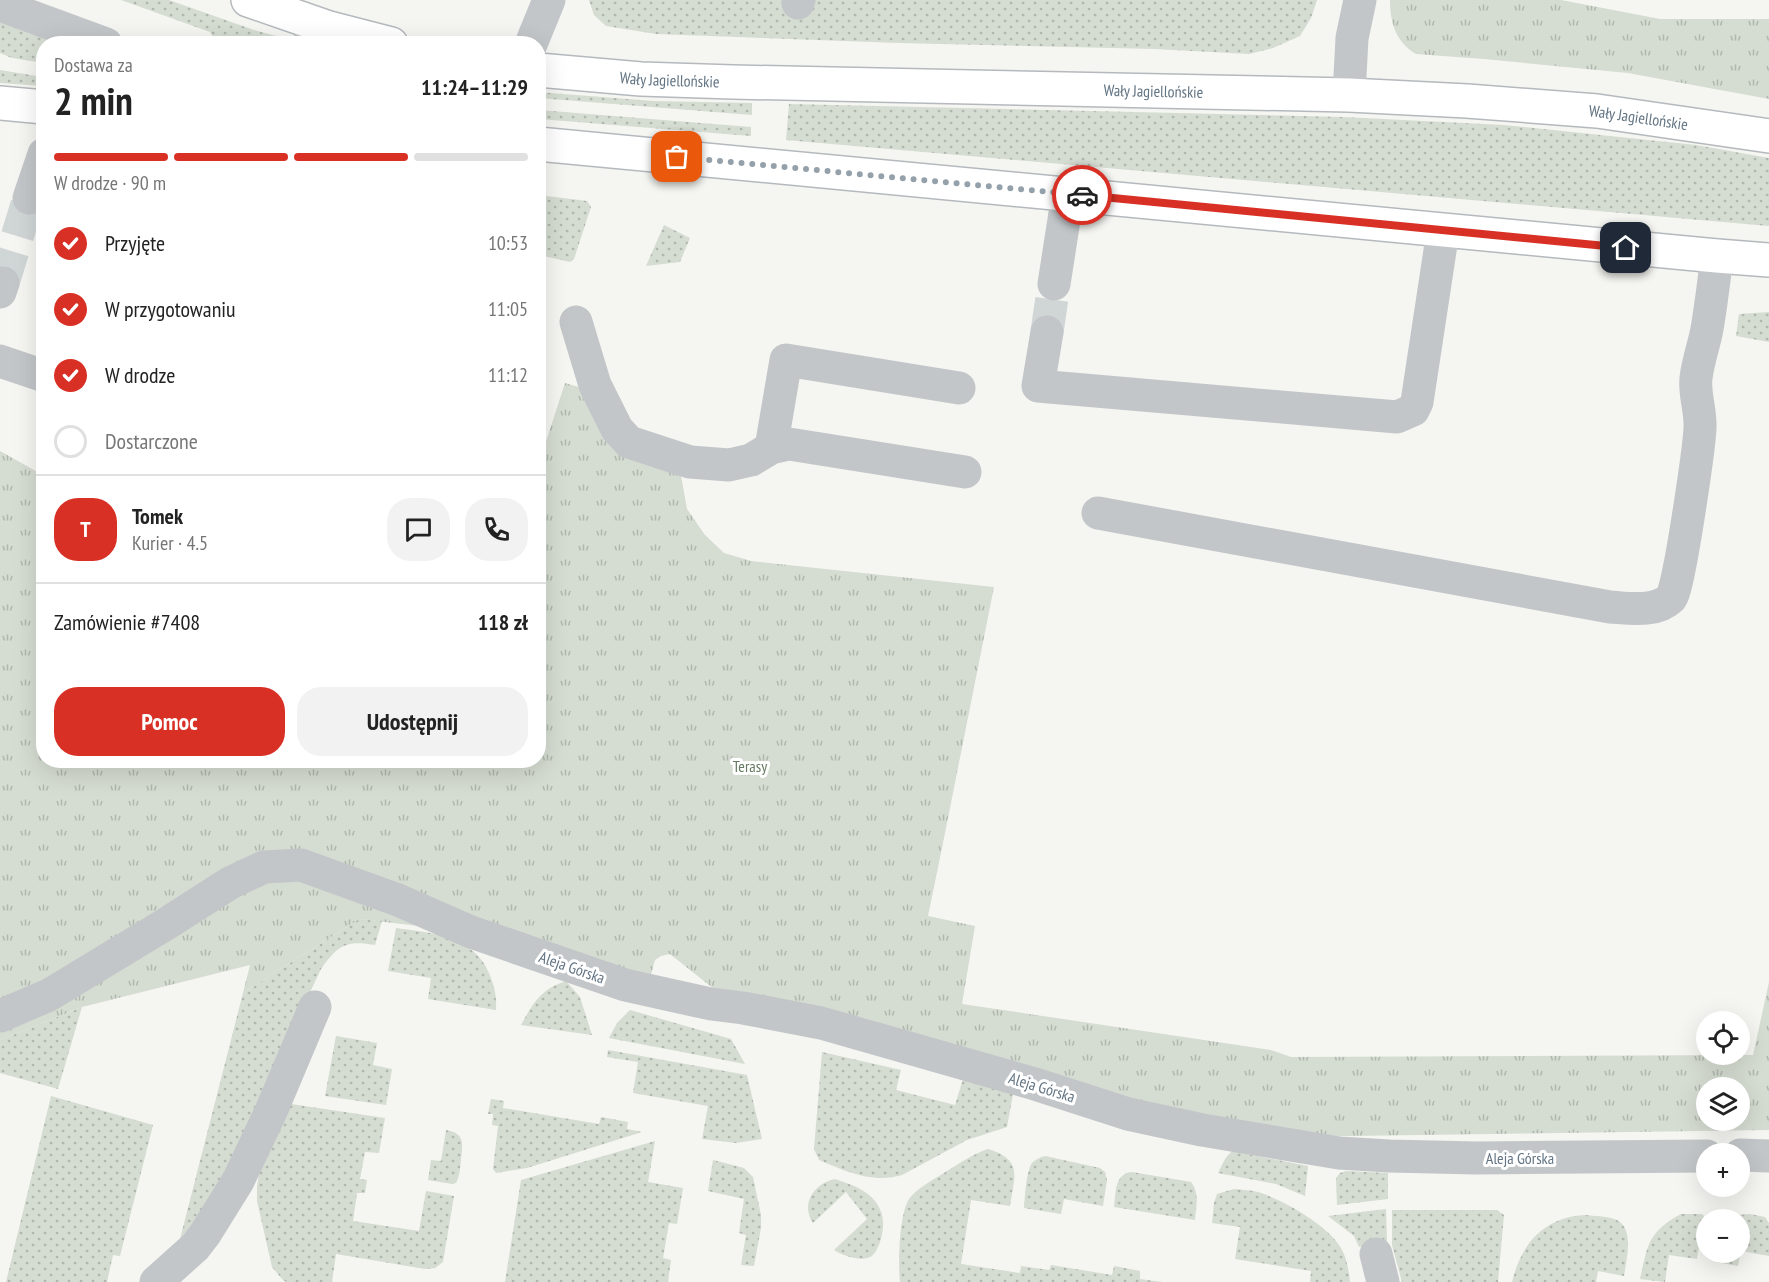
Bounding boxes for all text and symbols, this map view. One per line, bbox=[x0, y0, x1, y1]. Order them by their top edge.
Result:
text: Dostawa za bbox=[54, 52, 133, 78]
street label: Wały Jagiellońskie bbox=[619, 67, 720, 92]
text: 11:24–11:29 bbox=[421, 73, 528, 101]
text: 2 min bbox=[54, 75, 133, 126]
street label: Wały Jagiellońskie bbox=[1103, 80, 1204, 102]
street label: Wały Jagiellońskie bbox=[1588, 100, 1689, 134]
pin bbox=[651, 131, 702, 182]
icon: bag bbox=[660, 140, 693, 173]
courier bbox=[1052, 165, 1112, 225]
text: W drodze · 90 m bbox=[54, 170, 166, 196]
icon: car bbox=[1066, 179, 1099, 212]
pin bbox=[1600, 222, 1651, 273]
icon: check bbox=[54, 227, 87, 260]
text: Przyjęte bbox=[105, 229, 165, 257]
text: 10:53 bbox=[488, 230, 528, 256]
icon: home bbox=[1609, 231, 1642, 264]
icon: check bbox=[54, 293, 87, 326]
text: W przygotowaniu bbox=[105, 295, 236, 323]
text: 11:05 bbox=[488, 296, 528, 322]
icon: check bbox=[54, 359, 87, 392]
text: W drodze bbox=[105, 361, 175, 389]
text: 11:12 bbox=[488, 362, 528, 388]
text: Dostarczone bbox=[105, 427, 198, 455]
button: chat bbox=[387, 498, 450, 561]
button: phone bbox=[465, 498, 528, 561]
text: Tomek bbox=[132, 502, 183, 530]
text: T bbox=[80, 515, 91, 543]
text: Kurier · 4.5 bbox=[132, 530, 208, 556]
text: Zamówienie #7408 bbox=[54, 608, 200, 636]
text: 118 zł bbox=[478, 608, 528, 636]
button: Pomoc bbox=[54, 687, 285, 756]
button: Udostępnij bbox=[297, 687, 528, 756]
park label: Terasy bbox=[733, 756, 767, 776]
street label: Aleja Górska bbox=[536, 946, 608, 988]
map controls bbox=[1696, 1011, 1750, 1263]
button: locate bbox=[1696, 1011, 1750, 1065]
street label: Aleja Górska bbox=[1006, 1067, 1078, 1107]
button: layers bbox=[1696, 1077, 1750, 1131]
button: + bbox=[1696, 1143, 1750, 1197]
street label: Aleja Górska bbox=[1486, 1148, 1554, 1168]
button: − bbox=[1696, 1209, 1750, 1263]

